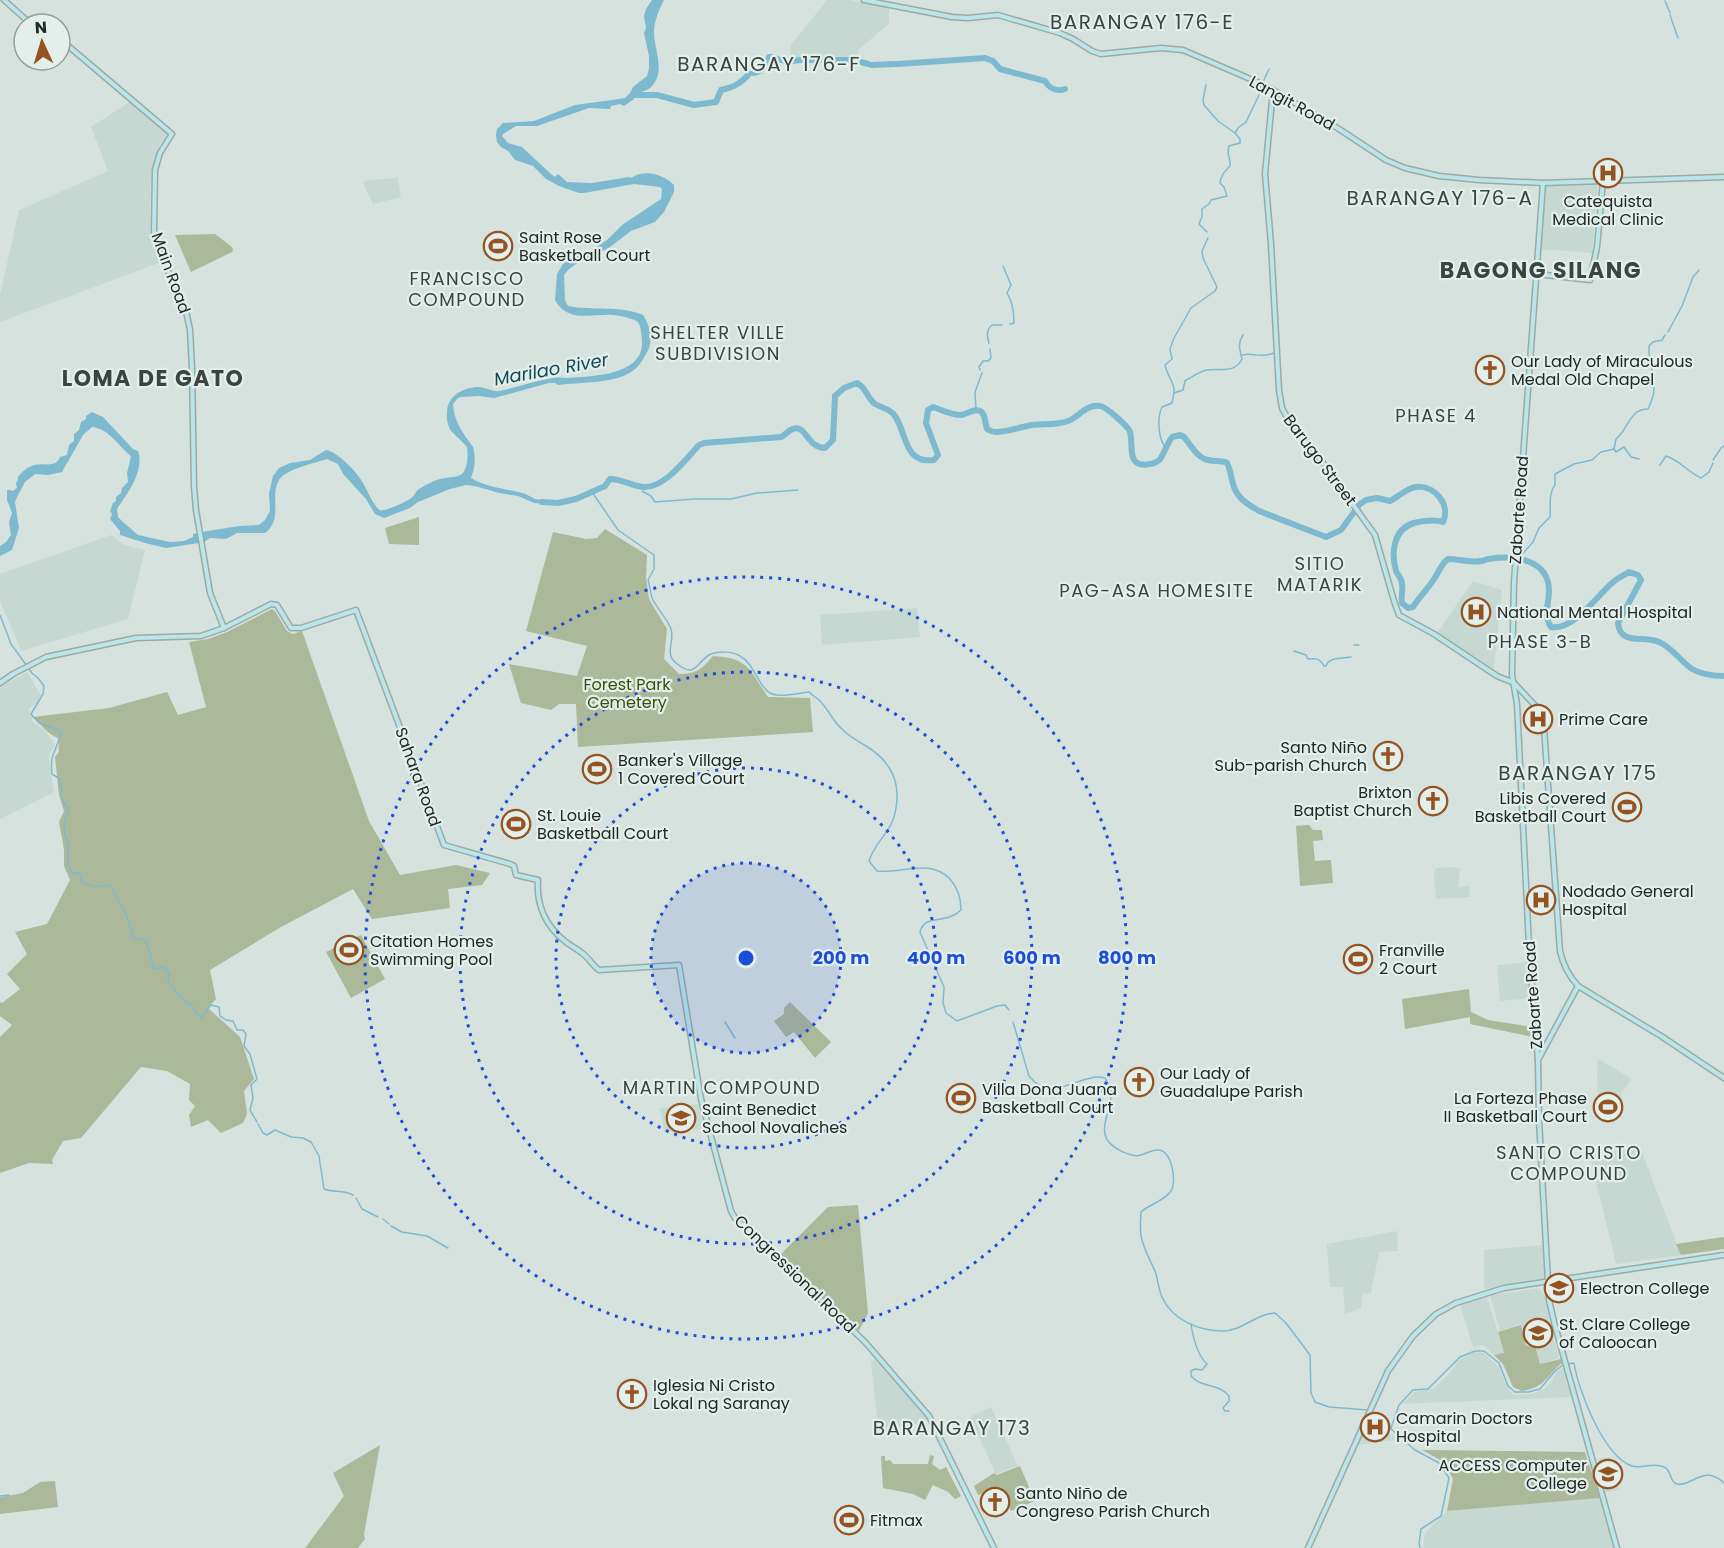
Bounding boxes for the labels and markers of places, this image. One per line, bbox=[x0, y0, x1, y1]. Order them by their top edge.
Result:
hospital icon: Catequista Medical Clinic bbox=[1592, 157, 1624, 189]
place label: Catequista Medical Clinic bbox=[1552, 190, 1664, 231]
place label: Saint Rose Basketball Court bbox=[519, 226, 651, 267]
sports icon: Saint Rose Basketball Court bbox=[482, 230, 514, 262]
place label: Our Lady of Miraculous Medal Old Chapel bbox=[1511, 350, 1693, 391]
church icon: Our Lady of Miraculous Medal Old Chapel bbox=[1474, 354, 1506, 386]
hospital icon: National Mental Hospital bbox=[1460, 596, 1492, 628]
place label: National Mental Hospital bbox=[1497, 601, 1692, 624]
hospital icon: Prime Care bbox=[1522, 703, 1554, 735]
place label: Prime Care bbox=[1559, 708, 1648, 731]
place label: Santo Niño Sub-parish Church bbox=[1215, 736, 1367, 777]
church icon: Santo Niño Sub-parish Church bbox=[1372, 740, 1404, 772]
place label: Banker's Village 1 Covered Court bbox=[618, 749, 745, 790]
sports icon: Banker's Village 1 Covered Court bbox=[581, 753, 613, 785]
place label: Brixton Baptist Church bbox=[1294, 781, 1412, 822]
church icon: Brixton Baptist Church bbox=[1417, 785, 1449, 817]
place label: Libis Covered Basketball Court bbox=[1475, 787, 1606, 828]
sports icon: Libis Covered Basketball Court bbox=[1611, 791, 1643, 823]
place label: St. Louie Basketball Court bbox=[537, 804, 669, 845]
sports icon: St. Louie Basketball Court bbox=[500, 808, 532, 840]
place label: Nodado General Hospital bbox=[1562, 880, 1694, 921]
hospital icon: Nodado General Hospital bbox=[1525, 884, 1557, 916]
place label: Citation Homes Swimming Pool bbox=[370, 930, 494, 971]
sports icon: Citation Homes Swimming Pool bbox=[333, 934, 365, 966]
place label: Franville 2 Court bbox=[1379, 939, 1445, 980]
sports icon: Franville 2 Court bbox=[1342, 943, 1374, 975]
centre of rings bbox=[736, 948, 756, 968]
place label: Our Lady of Guadalupe Parish bbox=[1160, 1062, 1303, 1103]
church icon: Our Lady of Guadalupe Parish bbox=[1123, 1066, 1155, 1098]
place label: Villa Dona Juana Basketball Court bbox=[982, 1078, 1117, 1119]
sports icon: Villa Dona Juana Basketball Court bbox=[945, 1082, 977, 1114]
place label: La Forteza Phase II Basketball Court bbox=[1443, 1087, 1587, 1128]
sports icon: La Forteza Phase II Basketball Court bbox=[1592, 1091, 1624, 1123]
place label: Saint Benedict School Novaliches bbox=[702, 1098, 847, 1139]
school or university icon: Saint Benedict School Novaliches bbox=[665, 1102, 697, 1134]
school or university icon: Electron College bbox=[1543, 1272, 1575, 1304]
place label: Electron College bbox=[1580, 1277, 1710, 1300]
place label: St. Clare College of Caloocan bbox=[1559, 1313, 1690, 1354]
school or university icon: St. Clare College of Caloocan bbox=[1522, 1317, 1554, 1349]
place label: Iglesia Ni Cristo Lokal ng Saranay bbox=[653, 1374, 790, 1415]
church icon: Iglesia Ni Cristo Lokal ng Saranay bbox=[616, 1378, 648, 1410]
place label: Camarin Doctors Hospital bbox=[1396, 1407, 1533, 1448]
hospital icon: Camarin Doctors Hospital bbox=[1359, 1411, 1391, 1443]
place label: ACCESS Computer College bbox=[1438, 1454, 1587, 1495]
school or university icon: ACCESS Computer College bbox=[1592, 1458, 1624, 1490]
place label: Santo Niño de Congreso Parish Church bbox=[1016, 1482, 1210, 1523]
church icon: Santo Niño de Congreso Parish Church bbox=[979, 1486, 1011, 1518]
sports icon: Fitmax bbox=[833, 1504, 865, 1536]
place label: Fitmax bbox=[870, 1509, 923, 1532]

